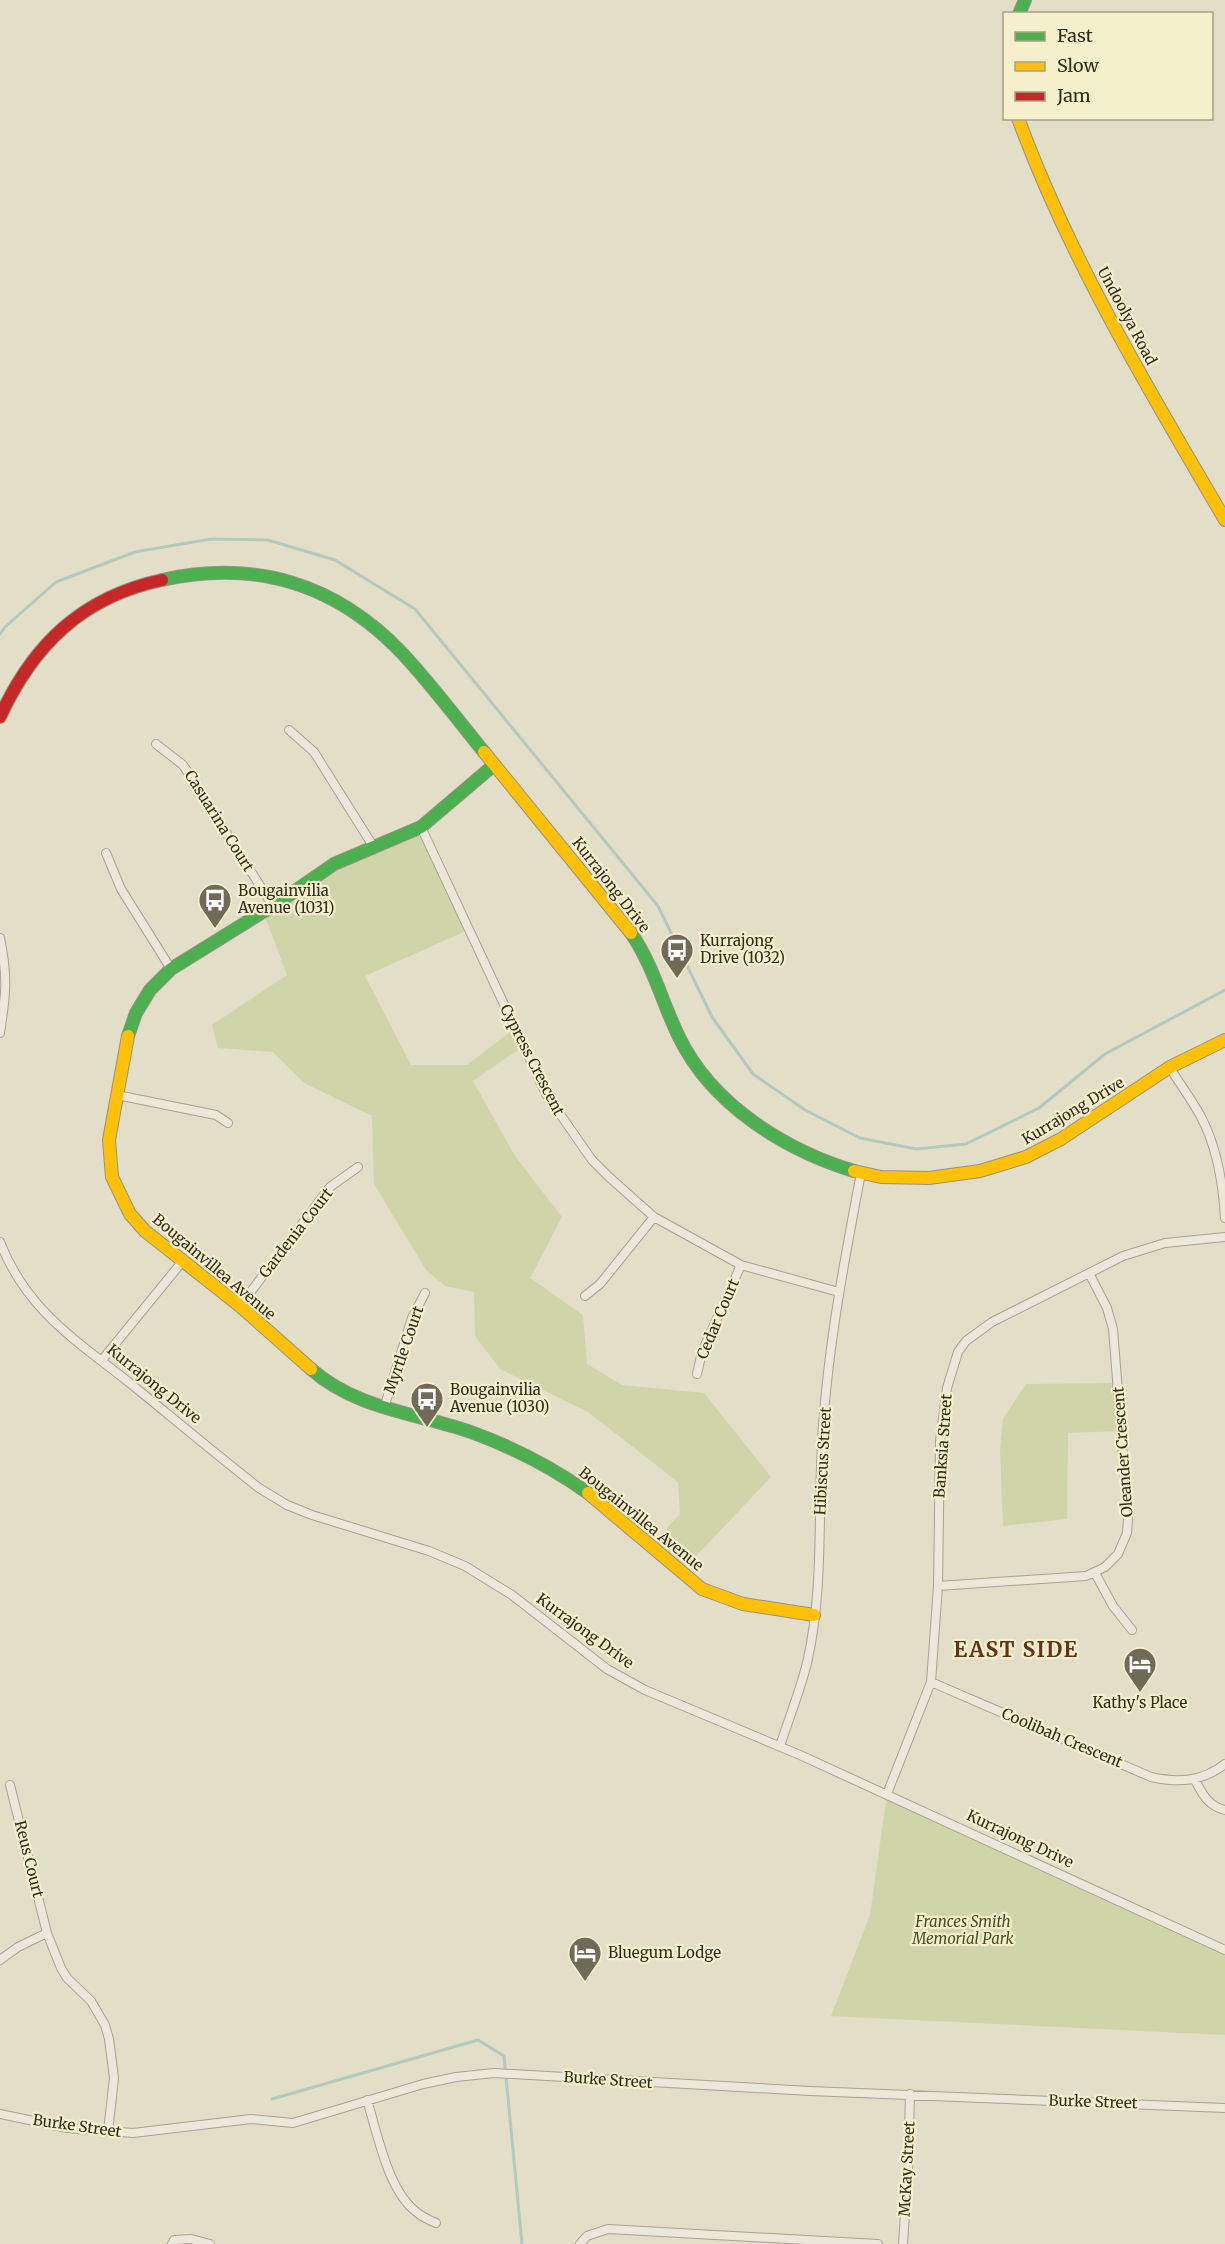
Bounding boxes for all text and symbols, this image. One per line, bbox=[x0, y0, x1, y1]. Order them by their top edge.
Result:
legend bbox=[1003, 12, 1213, 120]
text: Fast bbox=[1057, 24, 1093, 47]
text: Slow bbox=[1057, 54, 1100, 77]
text: Jam bbox=[1056, 84, 1091, 107]
street label: Undoolya Road bbox=[1094, 263, 1161, 368]
street label: Casuarina Court bbox=[181, 766, 258, 875]
street label: Kurrajong Drive bbox=[568, 833, 655, 936]
place label: Bougainvilia Avenue (1031) bbox=[237, 881, 335, 917]
bus stop icon: Bougainvilia Avenue (1031) bbox=[197, 882, 233, 929]
place label: Kurrajong Drive (1032) bbox=[700, 931, 785, 967]
bus stop icon: Kurrajong Drive (1032) bbox=[659, 932, 695, 979]
street label: Cypress Crescent bbox=[496, 1001, 569, 1119]
street label: Kurrajong Drive bbox=[1018, 1073, 1127, 1148]
street label: Gardenia Court bbox=[255, 1184, 337, 1281]
street label: Bougainvillea Avenue bbox=[149, 1210, 280, 1324]
street label: Cedar Court bbox=[692, 1276, 743, 1362]
street label: Myrtle Court bbox=[380, 1303, 428, 1396]
street label: Kurrajong Drive bbox=[103, 1340, 205, 1427]
place label: Bougainvilia Avenue (1030) bbox=[449, 1380, 550, 1416]
bus stop icon: Bougainvilia Avenue (1030) bbox=[409, 1381, 445, 1428]
street label: Oleander Crescent bbox=[1108, 1386, 1137, 1518]
street label: Banksia Street bbox=[929, 1393, 956, 1499]
street label: Hibiscus Street bbox=[810, 1406, 835, 1516]
street label: Bougainvillea Avenue bbox=[575, 1463, 708, 1575]
street label: Kurrajong Drive bbox=[533, 1589, 638, 1672]
district label: EAST SIDE bbox=[953, 1636, 1079, 1663]
hotel icon: Kathy's Place bbox=[1122, 1646, 1158, 1693]
place label: Kathy's Place bbox=[1093, 1693, 1188, 1712]
street label: Coolibah Crescent bbox=[999, 1703, 1126, 1772]
street label: Kurrajong Drive bbox=[964, 1806, 1077, 1872]
street label: Reus Court bbox=[11, 1818, 48, 1900]
park label: Frances Smith Memorial Park bbox=[911, 1912, 1015, 1948]
hotel icon: Bluegum Lodge bbox=[567, 1935, 603, 1982]
place label: Bluegum Lodge bbox=[608, 1943, 721, 1962]
street label: Burke Street bbox=[563, 2067, 653, 2092]
street label: Burke Street bbox=[1048, 2090, 1138, 2113]
street label: Burke Street bbox=[32, 2110, 123, 2141]
street label: McKay Street bbox=[895, 2121, 919, 2217]

